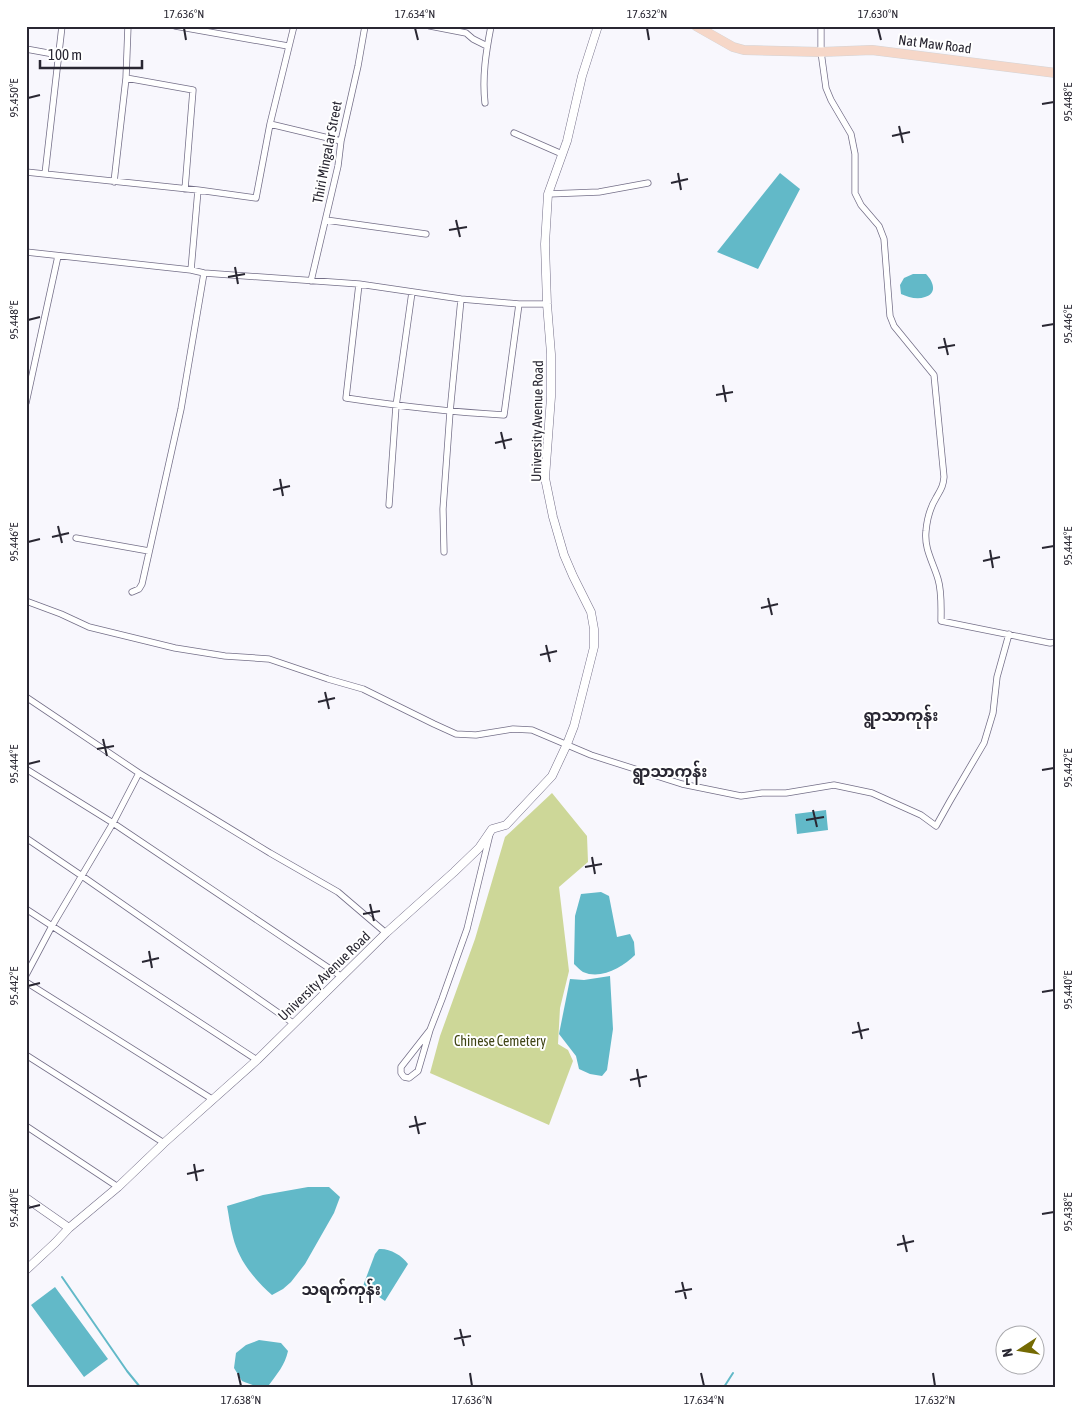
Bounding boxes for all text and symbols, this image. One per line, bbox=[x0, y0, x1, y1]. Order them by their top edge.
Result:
text: 17.636°N bbox=[164, 7, 204, 21]
text: 17.634°N bbox=[395, 7, 435, 21]
text: 17.632°N bbox=[627, 7, 667, 21]
text: 17.630°N bbox=[858, 7, 898, 21]
street label: Nat Maw Road bbox=[897, 32, 973, 56]
scale bar bbox=[40, 38, 142, 70]
text: 100 m bbox=[48, 46, 82, 63]
text: 95.450°E bbox=[7, 79, 21, 117]
text: 95.448°E bbox=[1061, 83, 1075, 121]
street label: Thiri Mingalar Street bbox=[309, 100, 345, 204]
text: 95.448°E bbox=[7, 301, 21, 339]
text: 95.446°E bbox=[1061, 305, 1075, 343]
street label: University Avenue Road bbox=[528, 360, 546, 482]
text: 95.446°E bbox=[7, 523, 21, 561]
text: 95.444°E bbox=[1061, 527, 1075, 565]
district label: ရွာသာကုန်း bbox=[864, 704, 938, 729]
text: 95.444°E bbox=[7, 745, 21, 783]
text: 95.442°E bbox=[1061, 749, 1075, 787]
district label: ရွာသာကုန်း bbox=[633, 760, 707, 785]
street label: University Avenue Road bbox=[275, 928, 373, 1024]
text: 95.442°E bbox=[7, 967, 21, 1005]
text: 95.440°E bbox=[1061, 971, 1075, 1009]
park label: Chinese Cemetery bbox=[454, 1033, 546, 1049]
text: 95.440°E bbox=[7, 1189, 21, 1227]
text: 95.438°E bbox=[1061, 1193, 1075, 1231]
district label: သရက်ကုန်း bbox=[301, 1278, 381, 1303]
north arrow bbox=[994, 1326, 1044, 1376]
text: N bbox=[999, 1347, 1016, 1358]
text: 17.638°N bbox=[221, 1393, 261, 1407]
text: 17.636°N bbox=[452, 1393, 492, 1407]
text: 17.634°N bbox=[684, 1393, 724, 1407]
text: 17.632°N bbox=[915, 1393, 955, 1407]

